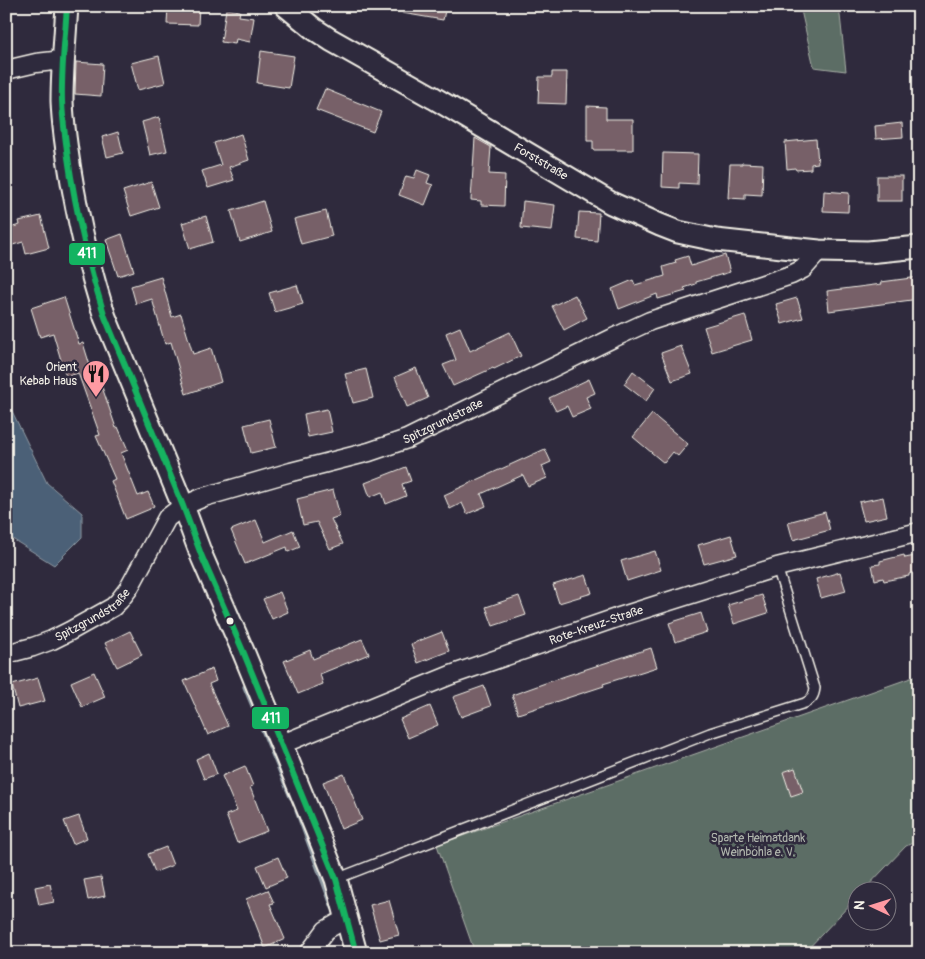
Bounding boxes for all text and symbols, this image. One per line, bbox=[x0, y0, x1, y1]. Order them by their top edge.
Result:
street label: Forststraße bbox=[511, 140, 571, 183]
line badge: 411 bbox=[68, 242, 106, 266]
text: 411 bbox=[77, 245, 97, 262]
restaurant icon: Orient Kebab Haus bbox=[81, 359, 111, 398]
place label: Orient Kebab Haus bbox=[20, 360, 78, 389]
street label: Spitzgrundstraße bbox=[401, 395, 486, 447]
street label: Spitzgrundstraße bbox=[52, 585, 133, 645]
street label: Rote-Kreuz-Straße bbox=[547, 602, 645, 648]
unlabelled marker bbox=[225, 616, 235, 626]
line badge: 411 bbox=[251, 706, 290, 730]
text: 411 bbox=[261, 710, 281, 727]
park label: Sparte Heimatdank Weinböhla e. V. bbox=[711, 831, 805, 860]
north arrow bbox=[848, 882, 898, 932]
text: N bbox=[851, 900, 868, 910]

